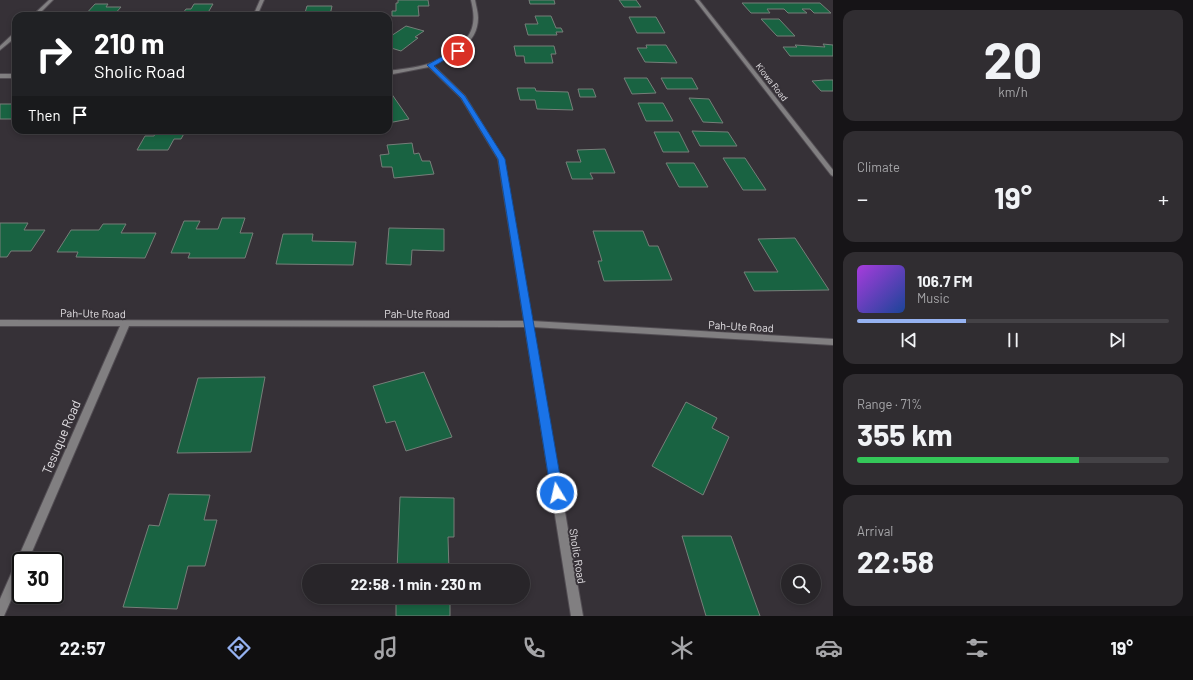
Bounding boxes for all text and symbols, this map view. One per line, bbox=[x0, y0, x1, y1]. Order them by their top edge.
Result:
text: 210 m bbox=[94, 26, 164, 60]
text: 20 bbox=[984, 27, 1042, 89]
icon: right bbox=[28, 28, 80, 80]
pin bbox=[441, 34, 475, 68]
icon: arrive bbox=[447, 40, 469, 62]
text: Sholic Road bbox=[94, 60, 185, 82]
street label: Kiowa Road bbox=[754, 61, 790, 103]
text: km/h bbox=[998, 84, 1028, 100]
icon: arrive bbox=[69, 104, 91, 126]
text: Then bbox=[28, 106, 61, 124]
text: Climate bbox=[857, 159, 900, 175]
text: 19° bbox=[994, 179, 1032, 215]
text: − bbox=[857, 185, 868, 211]
text: + bbox=[1158, 185, 1169, 211]
text: 106.7 FM bbox=[917, 272, 973, 290]
text: Music bbox=[917, 290, 950, 306]
street label: Pah-Ute Road bbox=[60, 306, 126, 320]
street label: Pah-Ute Road bbox=[384, 307, 450, 320]
street label: Pah-Ute Road bbox=[708, 318, 774, 334]
icon: previous bbox=[898, 329, 920, 351]
icon: pause bbox=[1002, 329, 1024, 351]
icon: next bbox=[1106, 329, 1128, 351]
text: Range · 71% bbox=[857, 396, 922, 412]
street label: Tesuque Road bbox=[38, 398, 84, 476]
text: 355 km bbox=[857, 416, 953, 452]
position arrow bbox=[536, 472, 578, 514]
text: Arrival bbox=[857, 523, 893, 539]
street label: Sholic Road bbox=[567, 527, 589, 585]
text: 22:58 bbox=[857, 543, 934, 579]
speed limit sign: 30 bbox=[12, 552, 64, 604]
map controls bbox=[781, 564, 821, 604]
button: search bbox=[781, 564, 821, 604]
text: 22:58 · 1 min · 230 m bbox=[351, 575, 481, 593]
icon: directions bbox=[225, 634, 253, 662]
icon: music bbox=[372, 634, 400, 662]
icon: phone bbox=[520, 634, 548, 662]
icon: climate bbox=[668, 634, 696, 662]
icon: car bbox=[815, 634, 843, 662]
icon: filters bbox=[963, 634, 991, 662]
text: 22:57 bbox=[60, 637, 105, 659]
text: 19° bbox=[1110, 637, 1133, 659]

